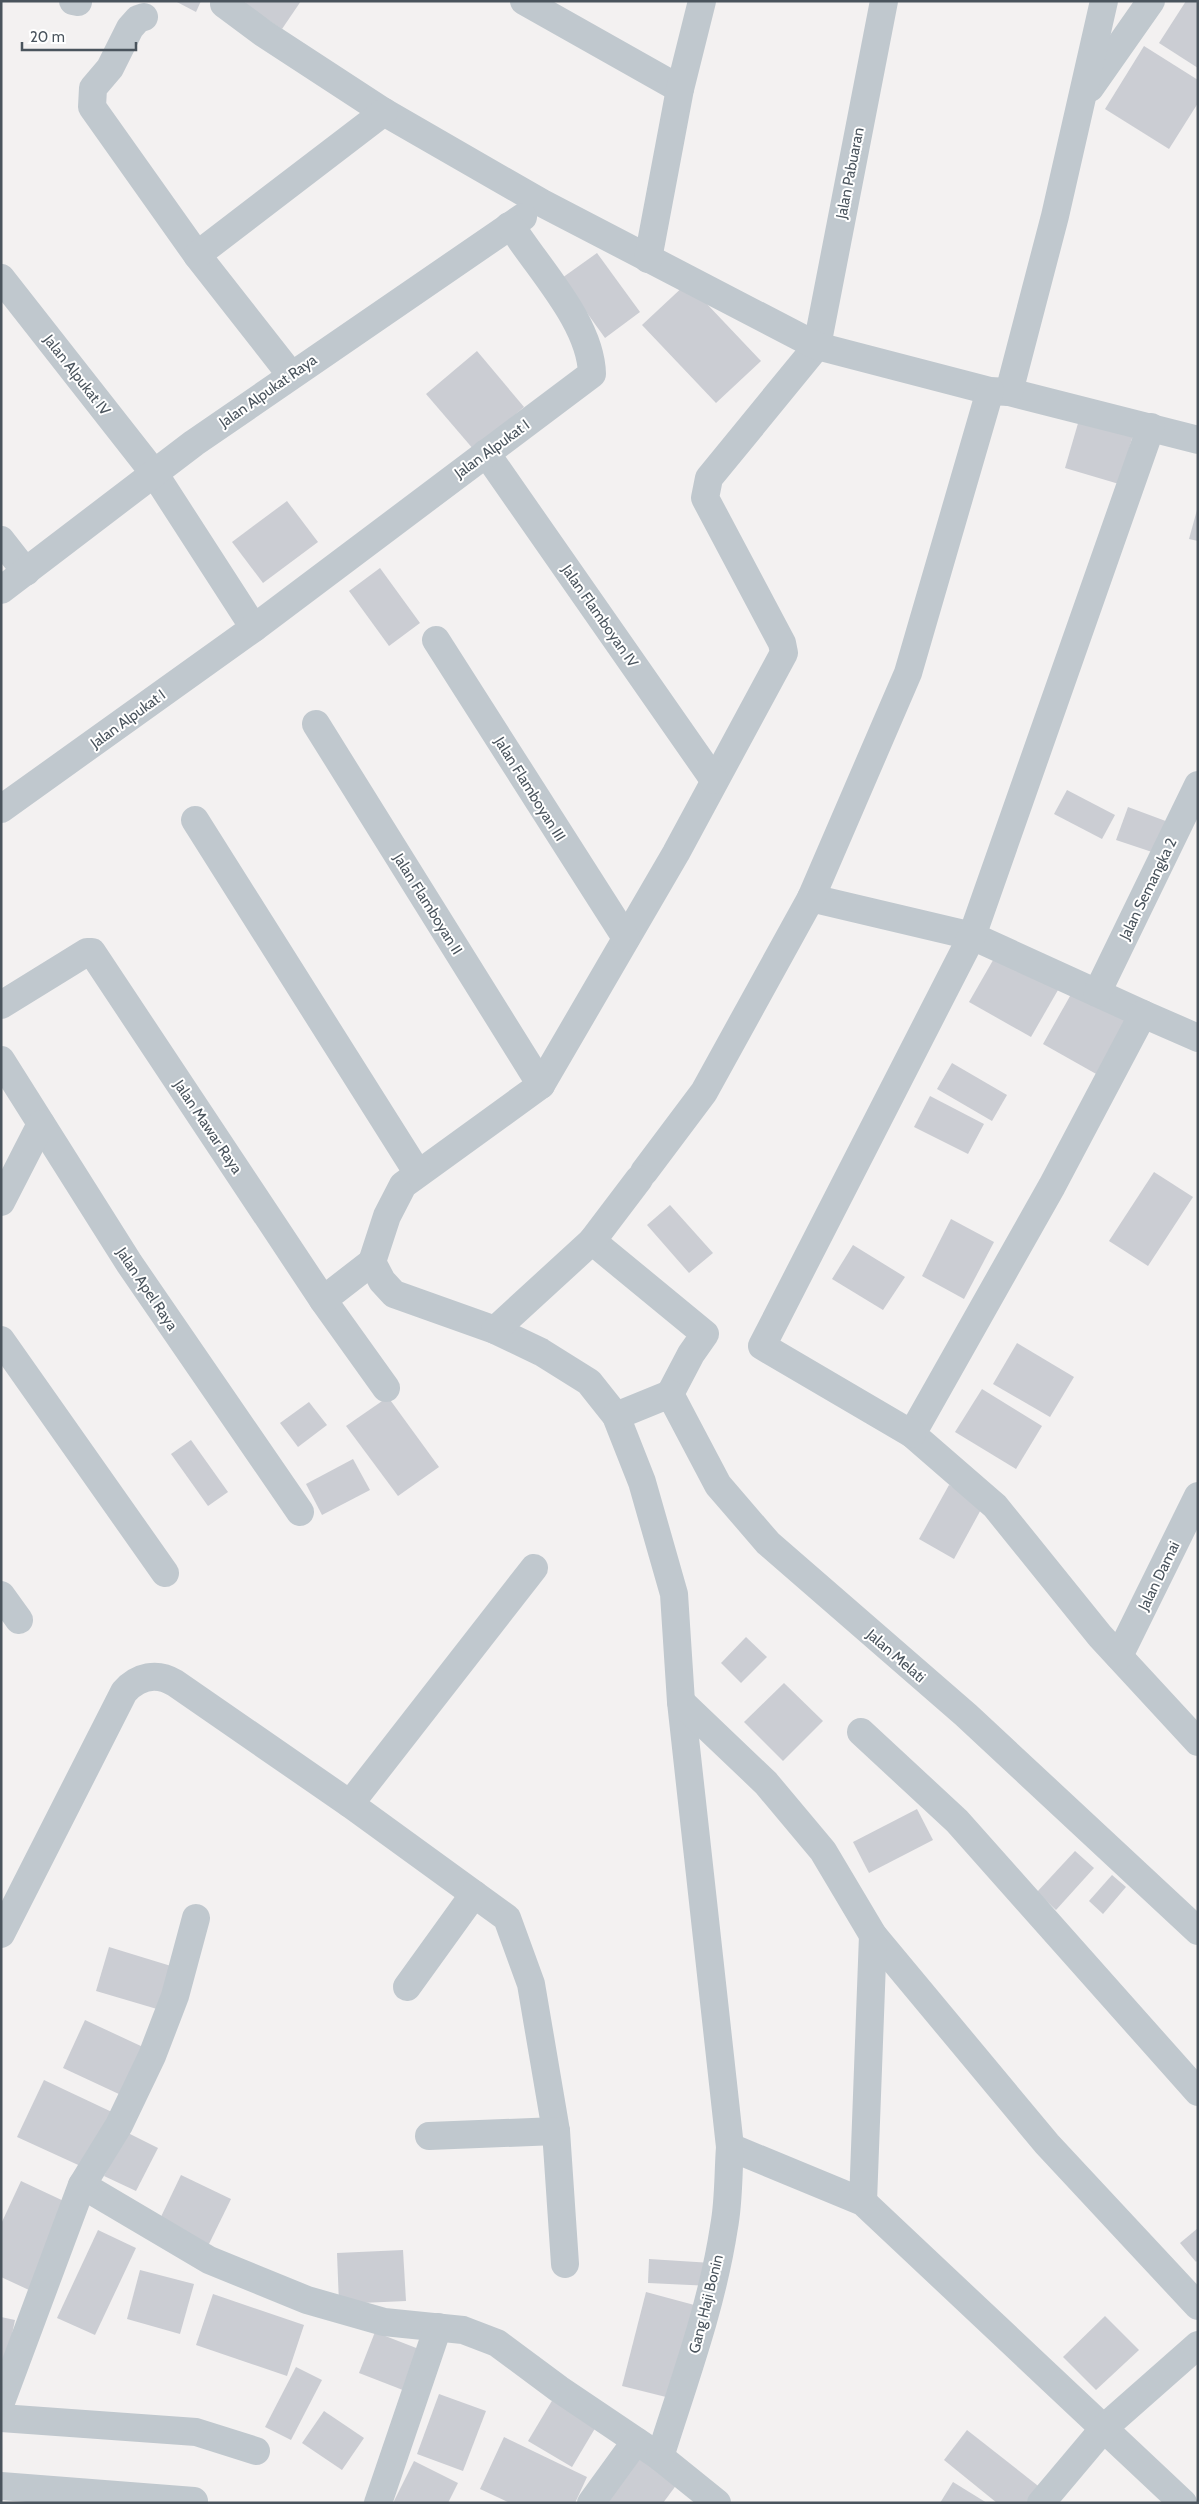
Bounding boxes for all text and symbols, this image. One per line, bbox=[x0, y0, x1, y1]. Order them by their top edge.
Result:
scale bar bbox=[22, 20, 136, 52]
text: 20 m bbox=[30, 28, 65, 46]
street label: Jalan Pabuaran bbox=[832, 126, 868, 221]
street label: Jalan Alpukat IV bbox=[39, 330, 115, 420]
street label: Jalan Alpukat Raya bbox=[215, 350, 321, 432]
street label: Jalan Alpukat I bbox=[450, 416, 533, 483]
street label: Jalan Flamboyan IV bbox=[557, 560, 643, 671]
street label: Jalan Alpukat I bbox=[86, 686, 169, 753]
street label: Jalan Flamboyan III bbox=[490, 733, 569, 844]
street label: Jalan Semangka 2 bbox=[1115, 835, 1181, 944]
street label: Jalan Flamboyan II bbox=[389, 849, 466, 958]
street label: Jalan Mawar Raya bbox=[169, 1076, 246, 1178]
street label: Jalan Apel Raya bbox=[112, 1243, 182, 1335]
street label: Jalan Damai bbox=[1134, 1538, 1184, 1615]
street label: Jalan Melati bbox=[862, 1625, 929, 1686]
street label: Gang Haji Bonin bbox=[685, 2253, 727, 2355]

